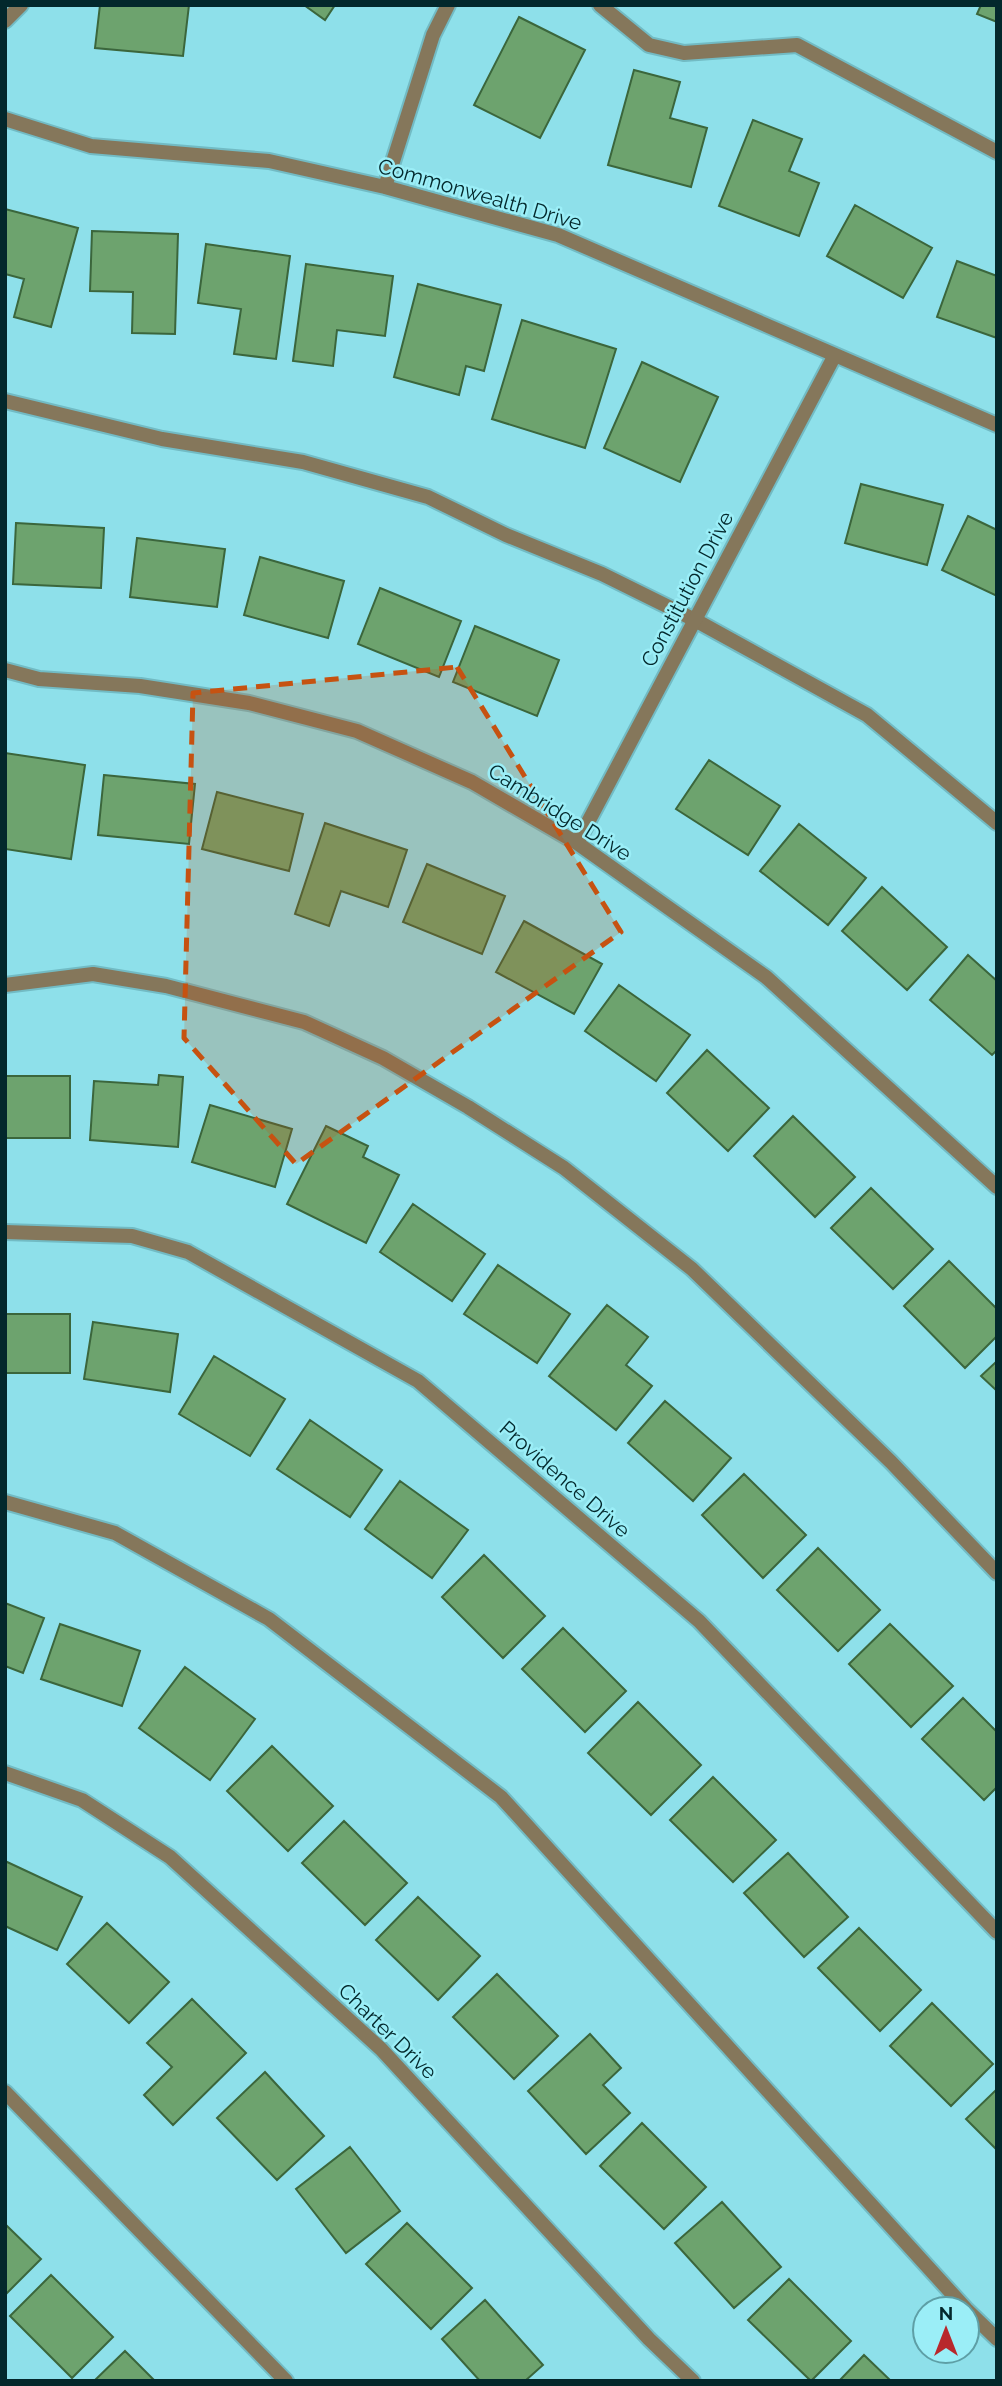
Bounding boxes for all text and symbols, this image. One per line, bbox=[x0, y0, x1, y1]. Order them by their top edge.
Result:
street label: Commonwealth Drive bbox=[375, 153, 585, 235]
street label: Constitution Drive bbox=[636, 507, 738, 671]
street label: Cambridge Drive bbox=[484, 758, 636, 866]
street label: Providence Drive bbox=[495, 1415, 635, 1543]
street label: Charter Drive bbox=[334, 1978, 442, 2084]
north arrow bbox=[911, 2295, 981, 2365]
text: N bbox=[939, 2302, 953, 2324]

